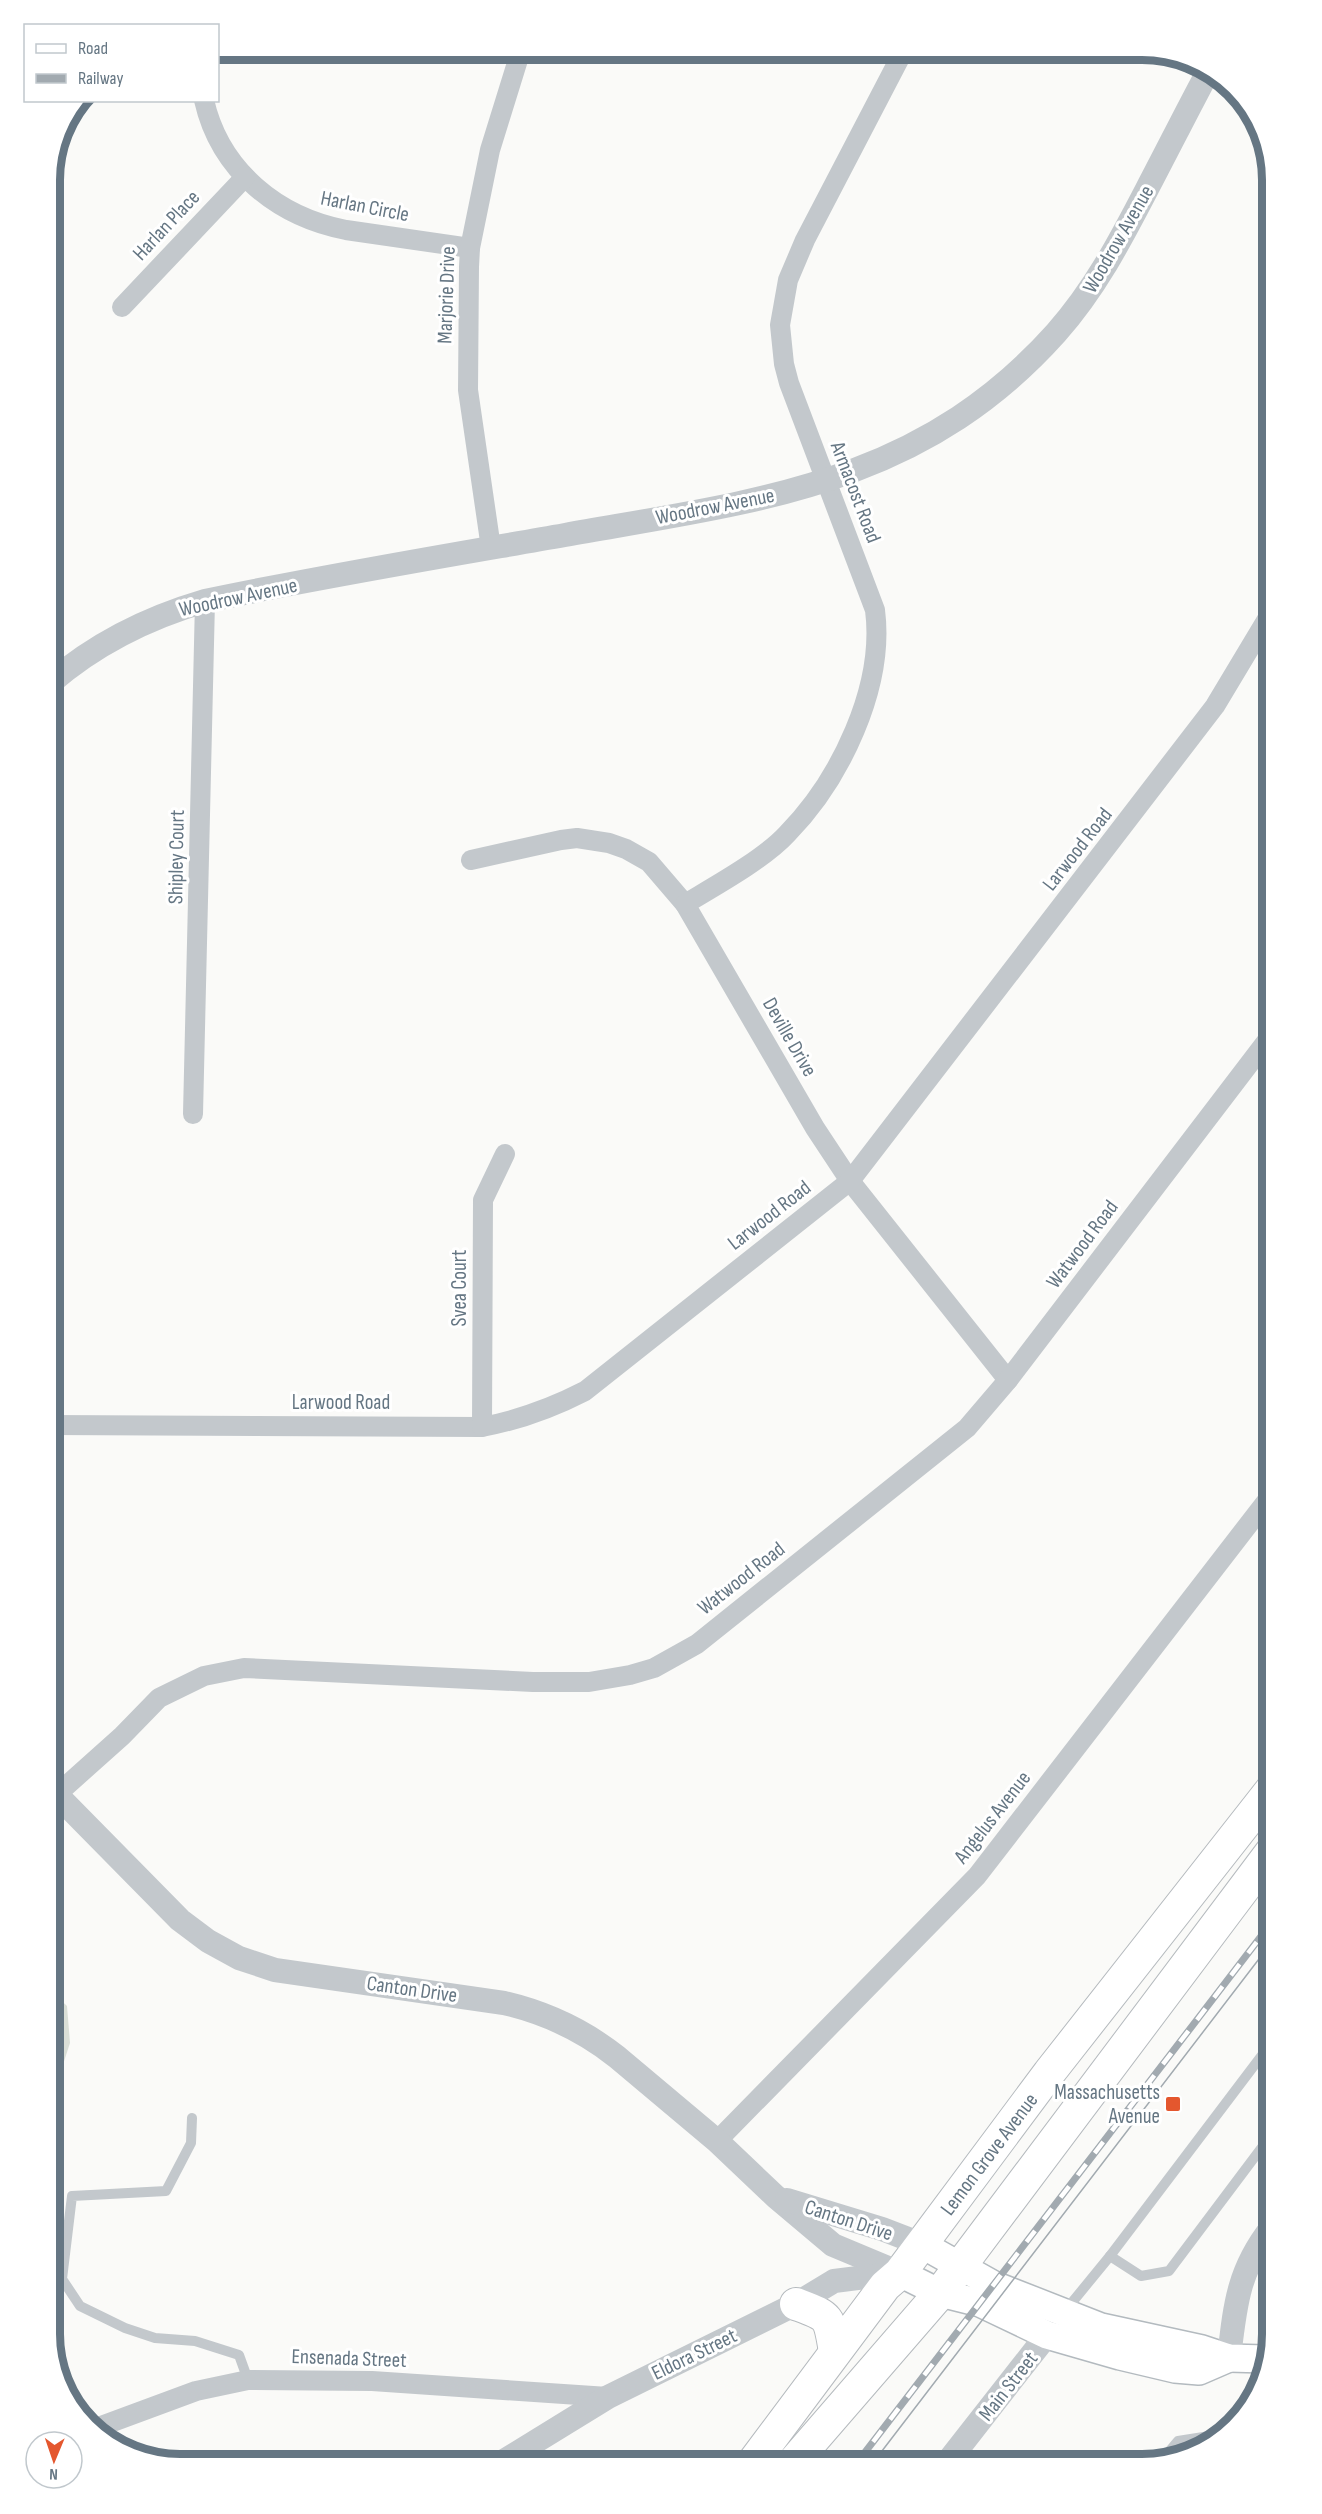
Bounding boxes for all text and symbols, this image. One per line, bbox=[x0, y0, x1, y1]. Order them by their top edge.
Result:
legend bbox=[24, 24, 219, 102]
text: Road bbox=[78, 38, 108, 59]
text: Railway bbox=[78, 68, 123, 89]
street label: Woodrow Avenue bbox=[1078, 181, 1159, 298]
street label: Harlan Place bbox=[128, 185, 205, 266]
street label: Harlan Circle bbox=[319, 186, 411, 227]
street label: Marjorie Drive bbox=[432, 246, 461, 344]
street label: Armacost Road bbox=[824, 437, 886, 546]
street label: Woodrow Avenue bbox=[654, 483, 777, 530]
street label: Woodrow Avenue bbox=[177, 573, 300, 622]
street label: Larwood Road bbox=[1037, 803, 1118, 896]
street label: Shipley Court bbox=[163, 810, 190, 904]
street label: Deville Drive bbox=[757, 993, 822, 1081]
street label: Larwood Road bbox=[723, 1175, 816, 1256]
street label: Watwood Road bbox=[1041, 1195, 1124, 1293]
street label: Svea Court bbox=[447, 1250, 472, 1326]
street label: Larwood Road bbox=[292, 1390, 390, 1415]
street label: Watwood Road bbox=[693, 1537, 790, 1620]
street label: Angelus Avenue bbox=[948, 1766, 1036, 1869]
street label: Canton Drive bbox=[365, 1971, 459, 2008]
place label: Massachusetts Avenue bbox=[1054, 2080, 1160, 2129]
street label: Lemon Grove Avenue bbox=[935, 2088, 1043, 2220]
marker: Massachusetts Avenue bbox=[1164, 2095, 1182, 2113]
street label: Canton Drive bbox=[802, 2195, 896, 2246]
street label: Eldora Street bbox=[648, 2323, 741, 2386]
street label: Ensenada Street bbox=[291, 2344, 407, 2373]
street label: Main Street bbox=[974, 2347, 1043, 2426]
north arrow bbox=[24, 2430, 84, 2490]
text: N bbox=[49, 2464, 58, 2483]

